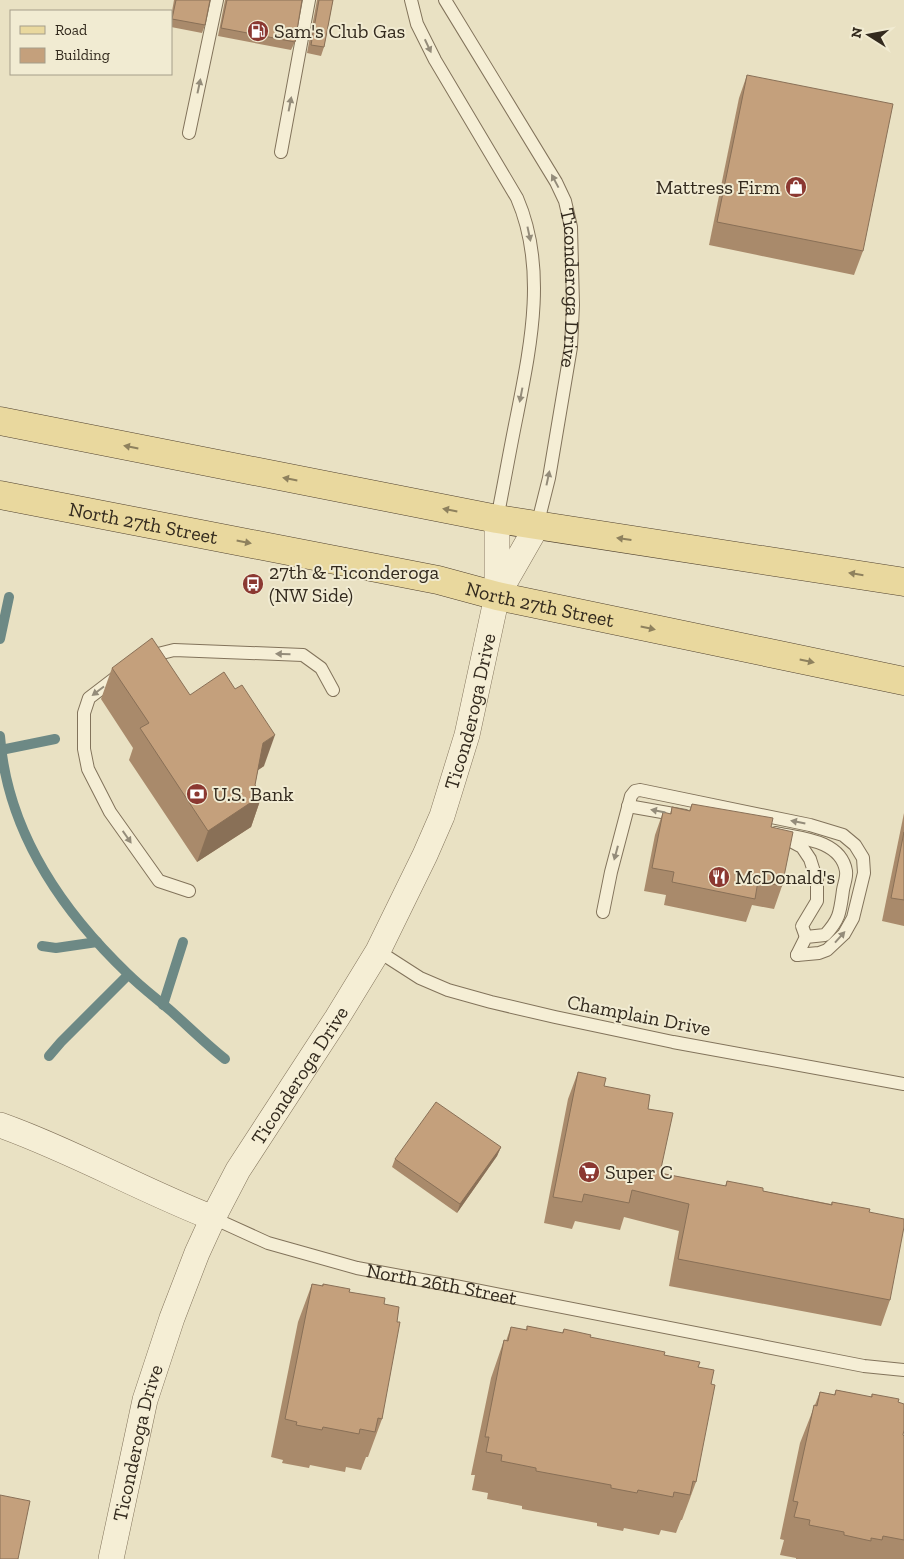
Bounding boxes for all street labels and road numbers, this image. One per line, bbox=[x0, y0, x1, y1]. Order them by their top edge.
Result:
street label: Ticonderoga Drive bbox=[555, 206, 585, 370]
street label: North 27th Street bbox=[67, 497, 220, 549]
street label: North 27th Street bbox=[463, 576, 617, 632]
street label: Ticonderoga Drive bbox=[439, 631, 501, 793]
street label: Champlain Drive bbox=[565, 989, 713, 1041]
street label: Ticonderoga Drive bbox=[246, 1002, 353, 1149]
street label: North 26th Street bbox=[365, 1258, 520, 1310]
street label: Ticonderoga Drive bbox=[107, 1361, 168, 1524]

